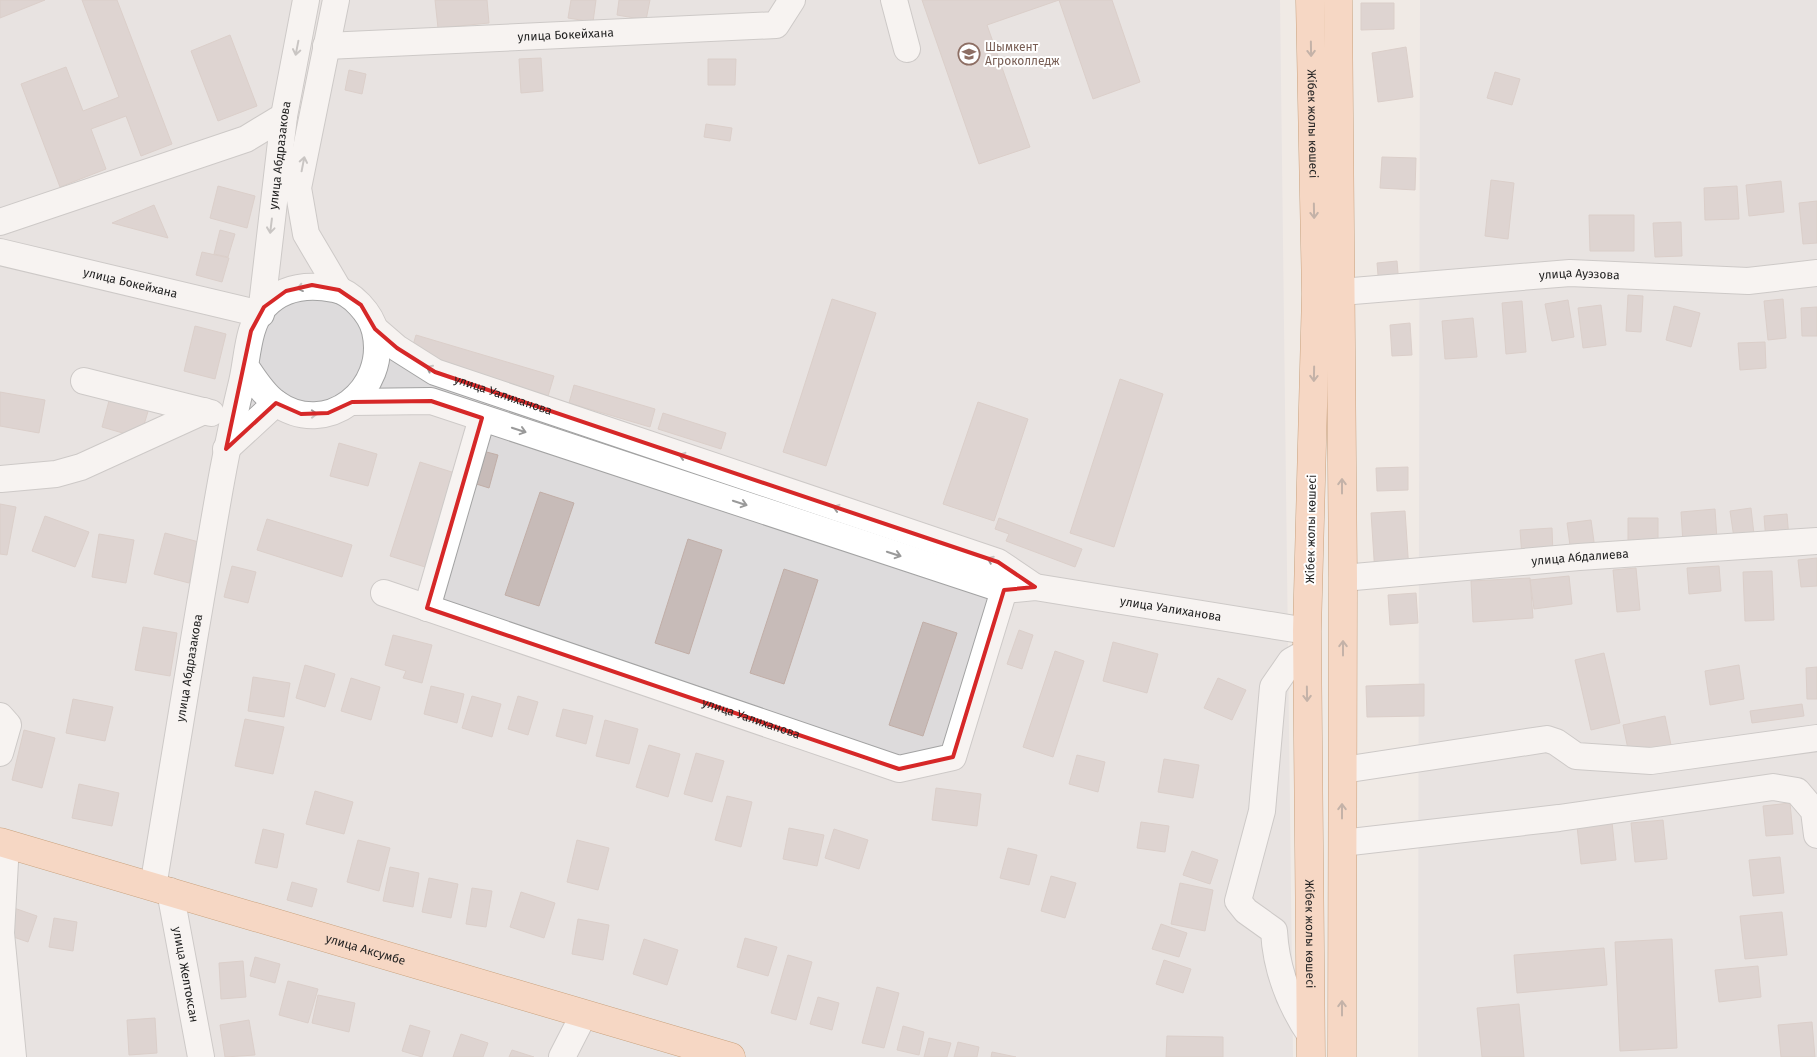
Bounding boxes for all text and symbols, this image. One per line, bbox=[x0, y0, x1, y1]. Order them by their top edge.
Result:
street label: улица Бокейхана bbox=[517, 26, 614, 44]
one-way arrow bbox=[291, 40, 301, 56]
place label: Шымкент Агроколледж bbox=[985, 40, 1060, 68]
one-way arrow bbox=[1306, 40, 1316, 56]
school or university icon: Шымкент Агроколледж bbox=[957, 42, 981, 66]
street label: Жібек жолы көшесі bbox=[1304, 69, 1321, 179]
street label: улица Абдразакова bbox=[266, 100, 294, 210]
one-way arrow bbox=[298, 156, 308, 172]
one-way arrow bbox=[1309, 202, 1319, 219]
one-way arrow bbox=[266, 218, 276, 234]
street label: улица Бокейхана bbox=[82, 265, 179, 301]
street label: улица Ауэзова bbox=[1538, 266, 1620, 283]
one-way arrow bbox=[297, 283, 313, 292]
one-way arrow bbox=[426, 365, 441, 375]
one-way arrow bbox=[1309, 365, 1319, 381]
street label: улица Уалиханова bbox=[452, 372, 554, 418]
one-way arrow bbox=[302, 409, 318, 418]
one-way arrow bbox=[511, 426, 526, 435]
one-way arrow bbox=[679, 452, 695, 461]
street label: Жібек жолы көшесі bbox=[1303, 474, 1319, 584]
one-way arrow bbox=[1337, 478, 1347, 494]
one-way arrow bbox=[731, 498, 747, 508]
one-way arrow bbox=[833, 504, 849, 513]
street label: улица Абдалиева bbox=[1531, 547, 1629, 568]
one-way arrow bbox=[886, 549, 902, 559]
one-way arrow bbox=[987, 556, 1002, 566]
street label: улица Уалиханова bbox=[1119, 594, 1222, 624]
street label: улица Абдразакова bbox=[173, 613, 205, 723]
one-way arrow bbox=[1338, 641, 1348, 657]
one-way arrow bbox=[1302, 685, 1312, 701]
street label: улица Уалиханова bbox=[700, 695, 802, 742]
one-way arrow bbox=[1337, 803, 1347, 820]
street label: Жібек жолы көшесі bbox=[1302, 879, 1317, 988]
street label: улица Желтоксан bbox=[170, 925, 201, 1024]
street label: улица Аксумбе bbox=[324, 931, 407, 968]
one-way arrow bbox=[1337, 1001, 1347, 1017]

